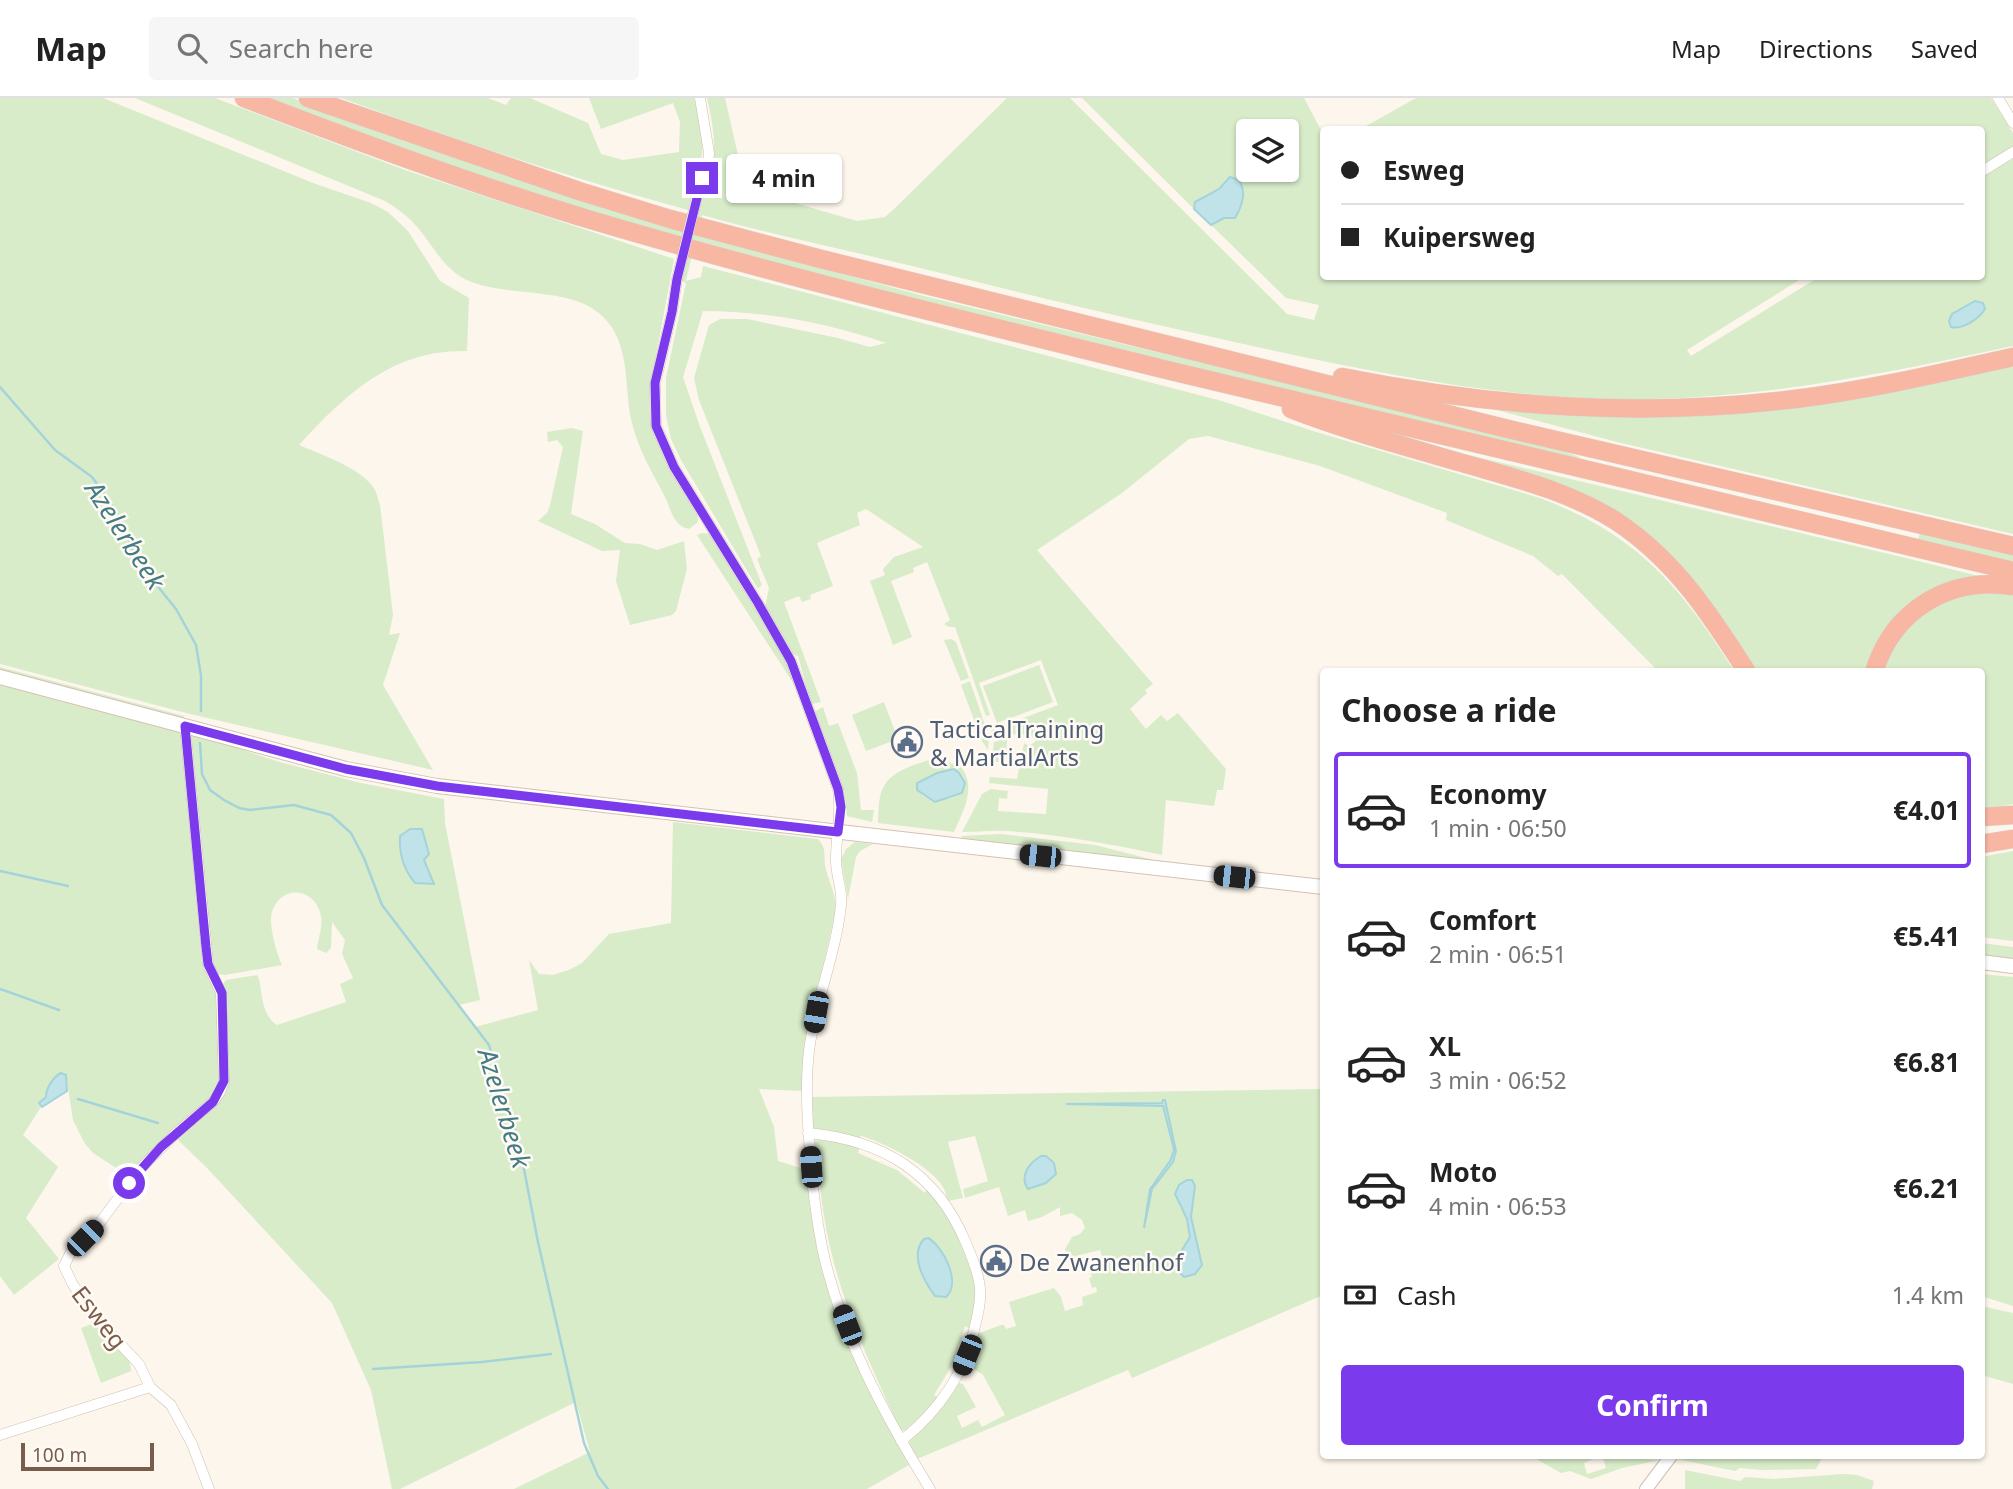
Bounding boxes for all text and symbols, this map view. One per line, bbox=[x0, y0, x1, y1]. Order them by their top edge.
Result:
search box bbox=[149, 17, 639, 80]
text: Map bbox=[35, 26, 107, 71]
icon: search bbox=[173, 29, 211, 67]
text: Search here bbox=[229, 30, 373, 66]
text: Map bbox=[1671, 32, 1721, 65]
text: Directions bbox=[1759, 32, 1873, 65]
text: Saved bbox=[1911, 32, 1978, 65]
map controls bbox=[1236, 119, 1299, 182]
button: layers bbox=[1236, 119, 1299, 182]
text: Esweg bbox=[1383, 152, 1465, 188]
callout: 4 min bbox=[726, 154, 842, 202]
route end bbox=[686, 162, 718, 194]
text: 4 min bbox=[752, 162, 816, 194]
text: Kuipersweg bbox=[1383, 219, 1536, 255]
water label: Azelerbeek bbox=[76, 472, 175, 597]
text: Choose a ride bbox=[1341, 688, 1557, 731]
place label: TacticalTraining & MartialArts bbox=[930, 712, 1104, 773]
public building icon: TacticalTraining & MartialArts bbox=[890, 725, 924, 759]
text: Economy bbox=[1429, 776, 1547, 812]
icon: car bbox=[1345, 779, 1408, 842]
text: €4.01 bbox=[1893, 792, 1960, 828]
text: 1 min · 06:50 bbox=[1429, 812, 1567, 844]
car bbox=[1019, 843, 1062, 869]
car bbox=[1213, 864, 1256, 890]
text: Comfort bbox=[1429, 902, 1537, 938]
icon: car bbox=[1345, 905, 1408, 968]
text: €5.41 bbox=[1893, 918, 1960, 954]
text: 2 min · 06:51 bbox=[1429, 938, 1567, 970]
car bbox=[803, 989, 830, 1035]
text: XL bbox=[1429, 1028, 1461, 1064]
icon: car bbox=[1345, 1031, 1408, 1094]
water label: Azelerbeek bbox=[469, 1042, 541, 1173]
text: €6.81 bbox=[1893, 1044, 1960, 1080]
text: 3 min · 06:52 bbox=[1429, 1064, 1567, 1096]
car bbox=[800, 1145, 823, 1189]
text: Moto bbox=[1429, 1154, 1497, 1190]
icon: car bbox=[1345, 1157, 1408, 1220]
route start bbox=[113, 1167, 145, 1199]
text: €6.21 bbox=[1893, 1170, 1960, 1206]
text: 4 min · 06:53 bbox=[1429, 1190, 1567, 1222]
car bbox=[63, 1216, 108, 1260]
public building icon: De Zwanenhof bbox=[979, 1244, 1013, 1278]
place label: De Zwanenhof bbox=[1019, 1245, 1185, 1278]
icon: cash bbox=[1341, 1276, 1379, 1314]
text: Cash bbox=[1397, 1277, 1457, 1313]
street label: Esweg bbox=[65, 1278, 135, 1356]
text: 1.4 km bbox=[1892, 1279, 1964, 1311]
car bbox=[830, 1302, 865, 1348]
car bbox=[950, 1332, 985, 1378]
button: Confirm bbox=[1341, 1365, 1964, 1445]
scale bar bbox=[21, 1440, 154, 1472]
text: 100 m bbox=[32, 1442, 87, 1468]

